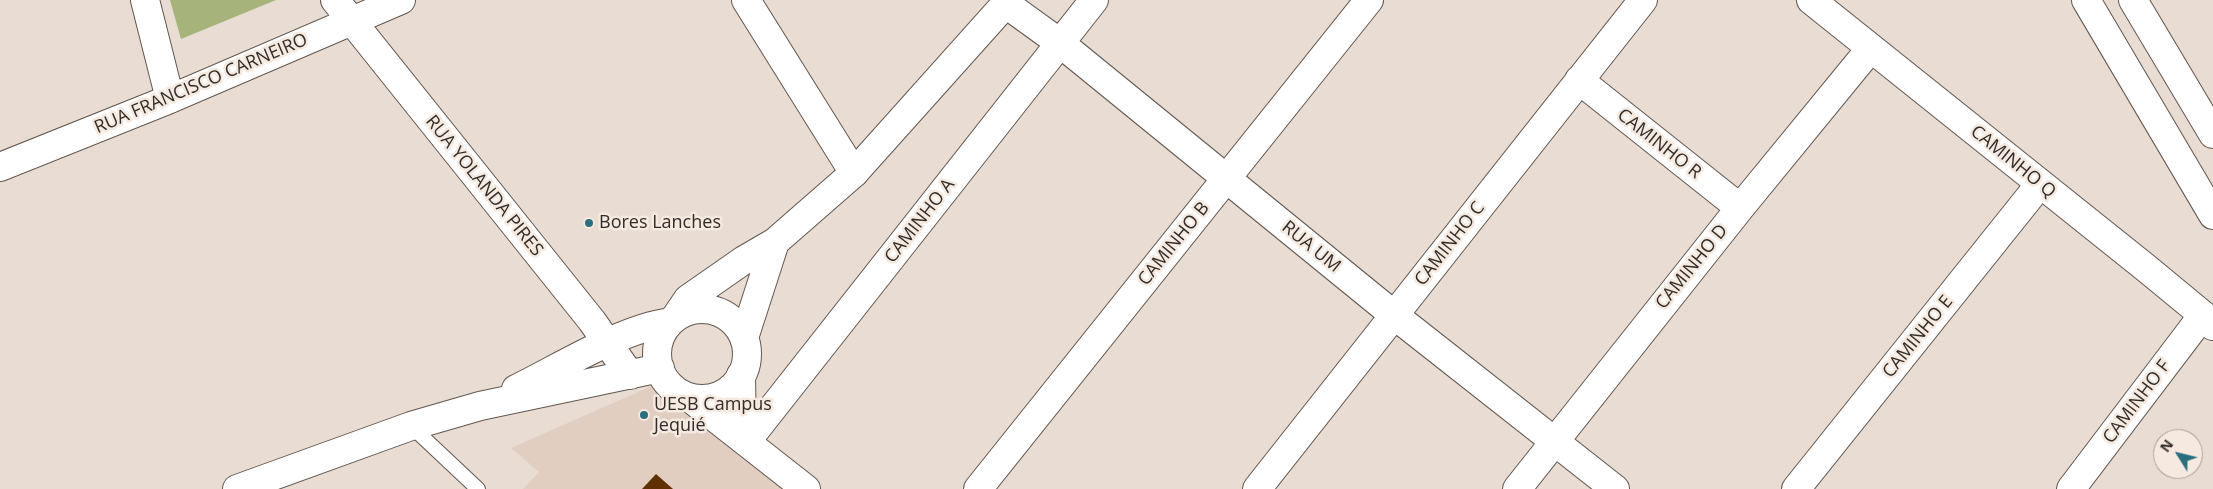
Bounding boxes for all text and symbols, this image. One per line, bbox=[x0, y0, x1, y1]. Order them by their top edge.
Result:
street label: RUA FRANCISCO CARNEIRO bbox=[91, 29, 311, 139]
street label: CAMINHO R bbox=[1613, 105, 1705, 183]
street label: RUA YOLANDA PIRES bbox=[421, 111, 547, 261]
street label: CAMINHO Q bbox=[1966, 121, 2060, 203]
street label: CAMINHO A bbox=[880, 175, 960, 267]
street label: CAMINHO B bbox=[1134, 198, 1214, 290]
street label: CAMINHO C bbox=[1410, 198, 1490, 290]
place label: Bores Lanches bbox=[599, 212, 721, 234]
marker: Bores Lanches bbox=[583, 217, 595, 229]
street label: RUA UM bbox=[1277, 217, 1345, 277]
street label: CAMINHO D bbox=[1651, 220, 1733, 314]
street label: CAMINHO E bbox=[1878, 292, 1958, 382]
street label: CAMINHO F bbox=[2099, 356, 2175, 448]
place label: UESB Campus Jequié bbox=[654, 394, 772, 436]
marker: UESB Campus Jequié bbox=[638, 409, 650, 421]
north arrow bbox=[2153, 429, 2203, 479]

